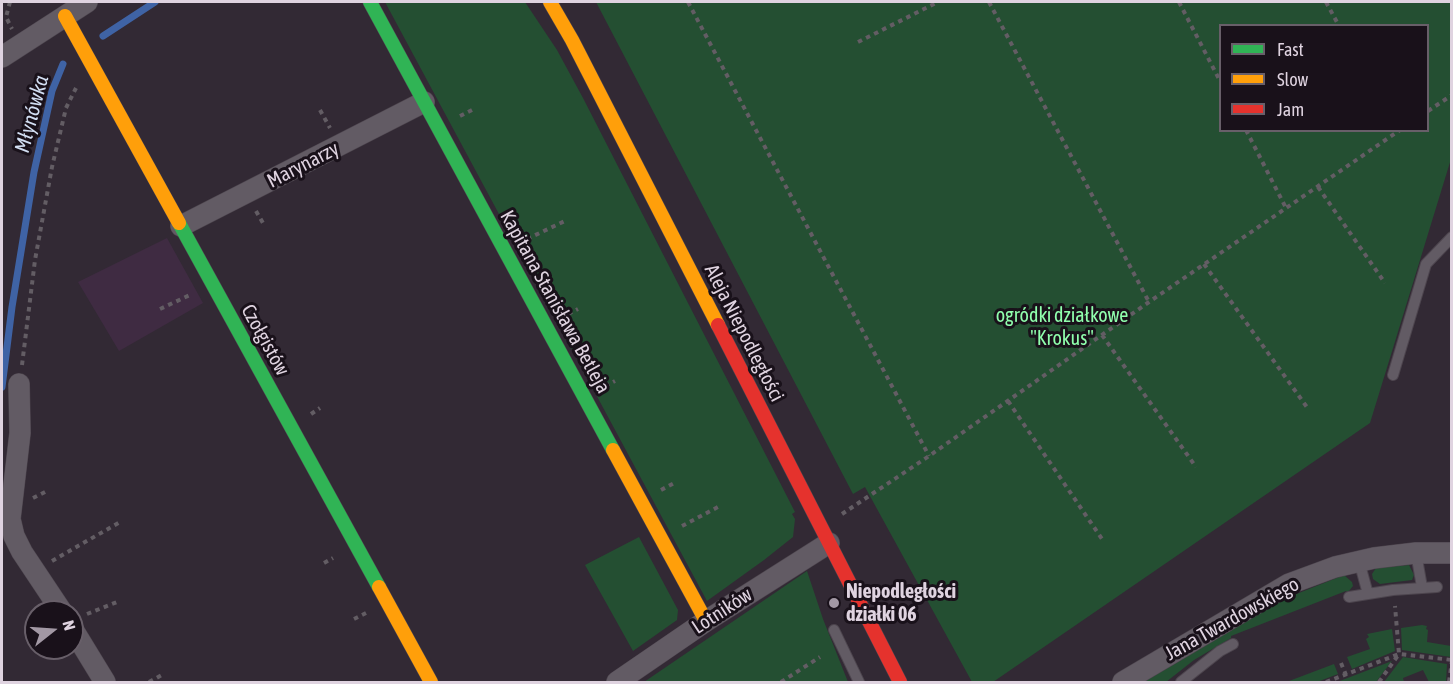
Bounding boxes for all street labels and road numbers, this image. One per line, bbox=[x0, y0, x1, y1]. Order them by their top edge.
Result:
street label: Marynarzy bbox=[263, 137, 343, 193]
street label: Kapitana Stanisława Betleja bbox=[495, 206, 615, 398]
street label: Aleja Niepodległości bbox=[699, 260, 789, 406]
street label: Czołgistów bbox=[236, 300, 294, 380]
street label: Jana Twardowskiego bbox=[1161, 572, 1303, 666]
street label: Lotników bbox=[687, 583, 757, 639]

